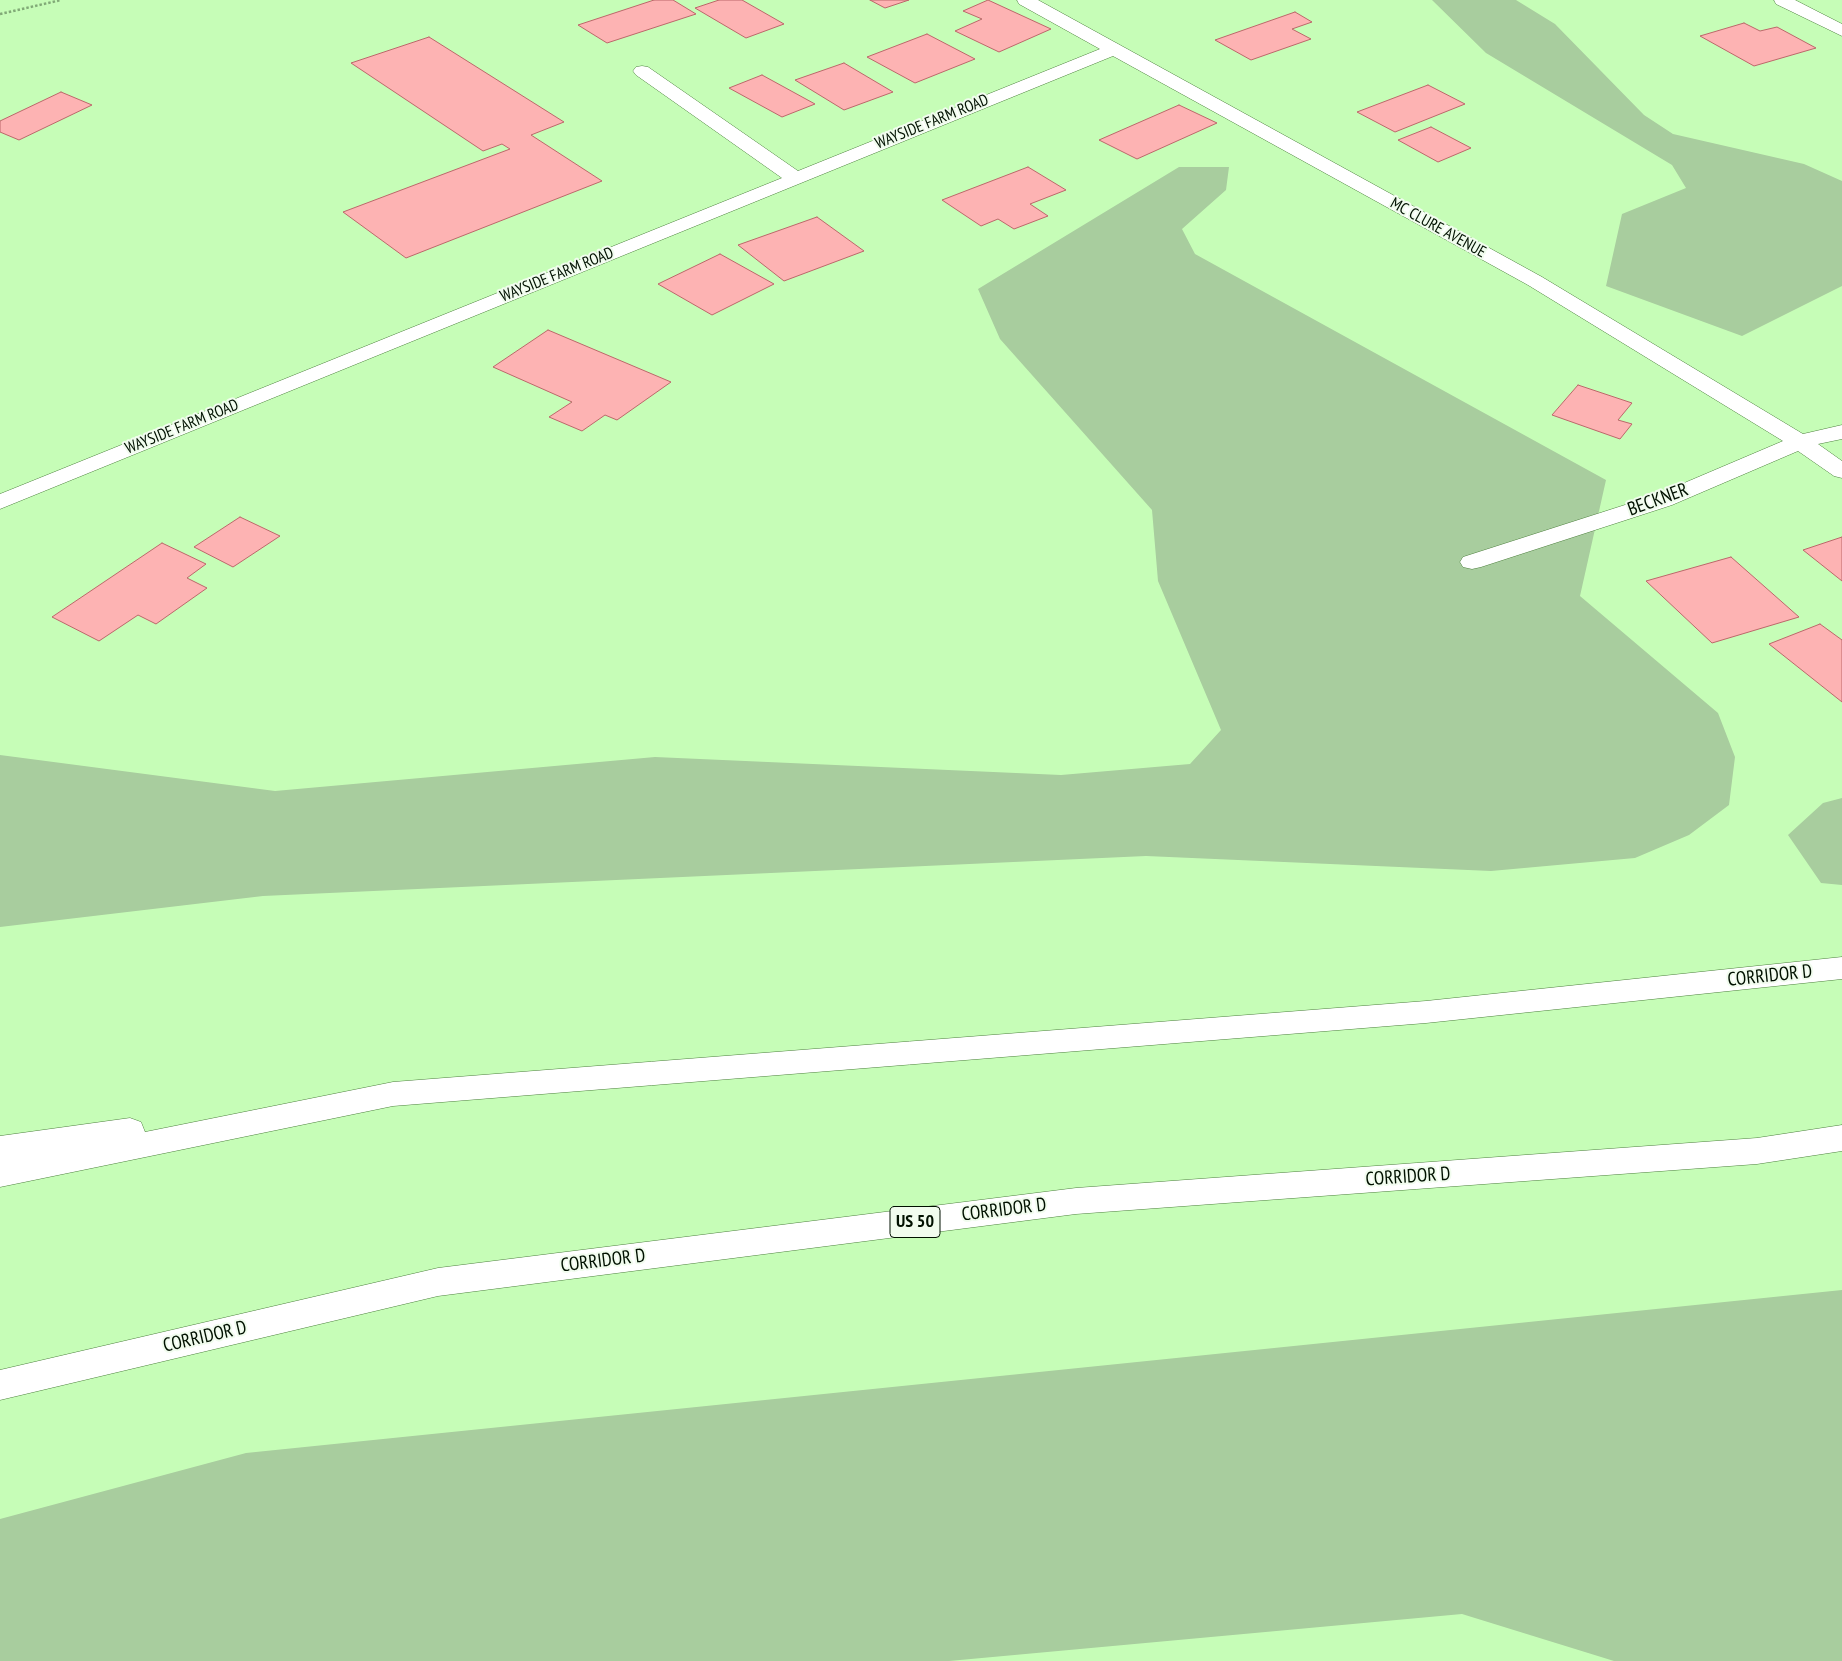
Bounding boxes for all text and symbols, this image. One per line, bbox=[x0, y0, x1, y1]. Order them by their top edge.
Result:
street label: WAYSIDE FARM ROAD bbox=[872, 91, 992, 153]
street label: MC CLURE AVENUE bbox=[1387, 194, 1489, 262]
street label: WAYSIDE FARM ROAD bbox=[497, 244, 617, 306]
street label: WAYSIDE FARM ROAD bbox=[122, 396, 242, 458]
street label: BECKNER bbox=[1625, 479, 1691, 521]
street label: CORRIDOR D bbox=[1727, 960, 1813, 992]
street label: CORRIDOR D bbox=[1365, 1163, 1451, 1191]
street label: CORRIDOR D bbox=[960, 1194, 1048, 1226]
road number: US 50 bbox=[890, 1206, 940, 1238]
street label: CORRIDOR D bbox=[559, 1245, 647, 1277]
street label: CORRIDOR D bbox=[161, 1316, 249, 1358]

